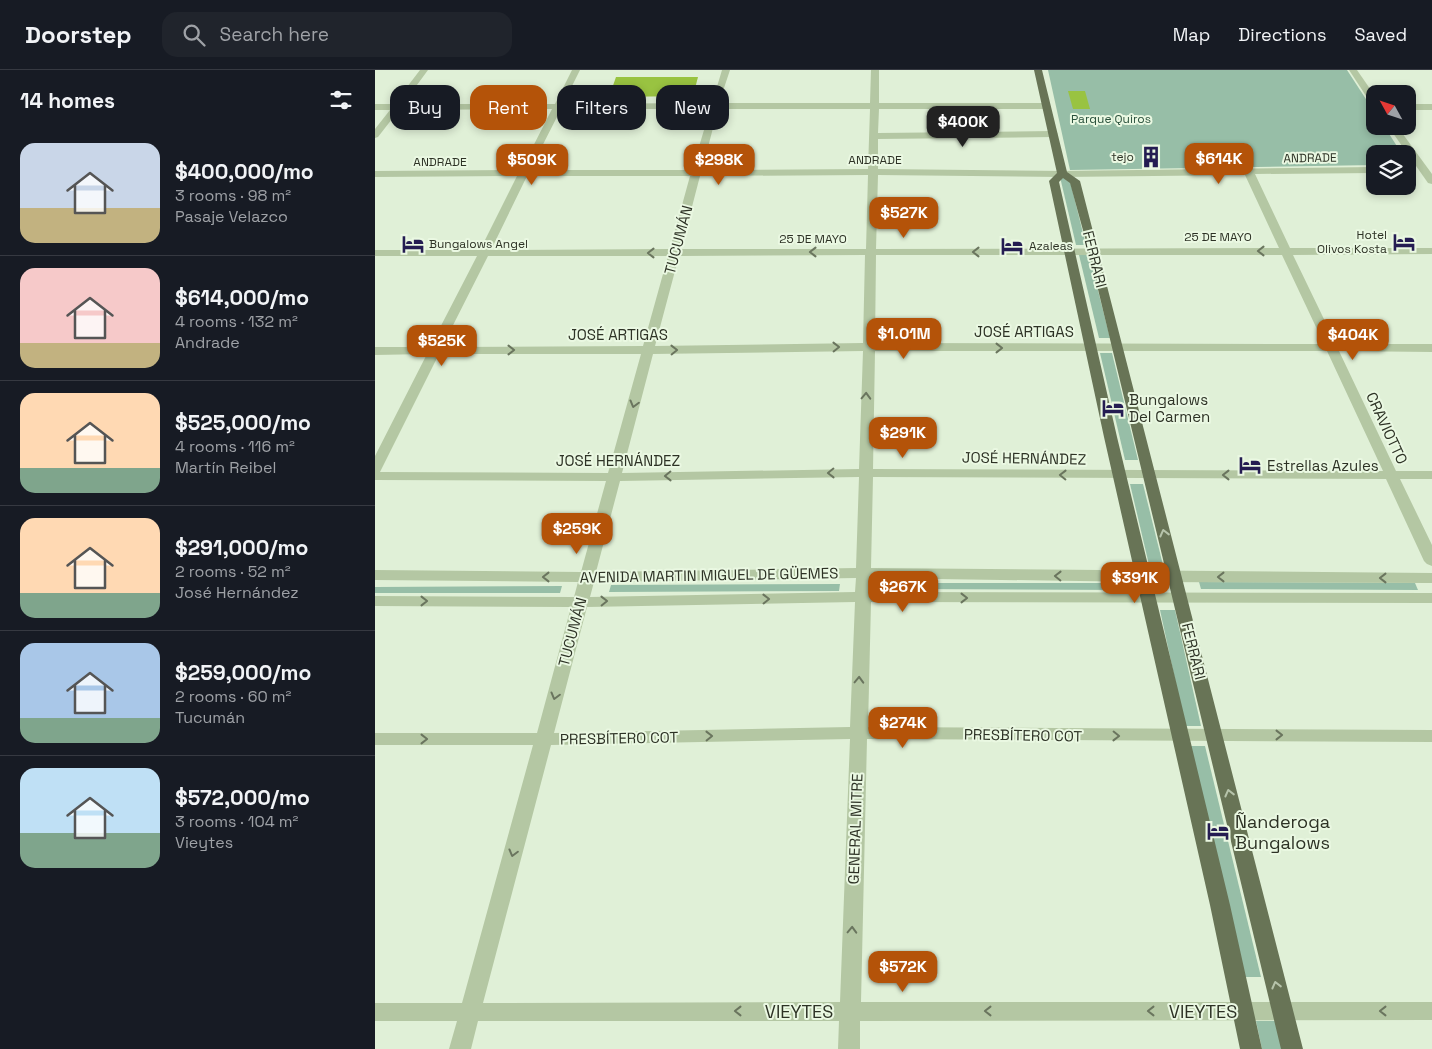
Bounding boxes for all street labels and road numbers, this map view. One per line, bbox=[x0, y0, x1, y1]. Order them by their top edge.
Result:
street label: ANDRADE bbox=[1283, 150, 1337, 166]
street label: ANDRADE bbox=[848, 152, 902, 168]
street label: ANDRADE bbox=[413, 154, 467, 170]
street label: TUCUMÁN bbox=[660, 203, 696, 277]
street label: FERRARI bbox=[1079, 229, 1111, 289]
street label: 25 DE MAYO bbox=[1184, 229, 1252, 245]
street label: 25 DE MAYO bbox=[779, 231, 847, 247]
street label: JOSÉ ARTIGAS bbox=[974, 322, 1074, 341]
street label: JOSÉ ARTIGAS bbox=[568, 325, 668, 344]
street label: CRAVIOTTO bbox=[1362, 389, 1412, 467]
street label: JOSÉ HERNÁNDEZ bbox=[962, 447, 1086, 469]
street label: JOSÉ HERNÁNDEZ bbox=[556, 451, 680, 470]
street label: AVENIDA MARTIN MIGUEL DE GÜEMES bbox=[579, 563, 839, 587]
street label: TUCUMÁN bbox=[554, 595, 590, 669]
street label: FERRARI bbox=[1178, 621, 1210, 681]
street label: PRESBÍTERO COT bbox=[964, 724, 1082, 746]
street label: PRESBÍTERO COT bbox=[560, 727, 678, 749]
street label: GENERAL MITRE bbox=[844, 773, 866, 885]
street label: VIEYTES bbox=[765, 1000, 833, 1023]
street label: VIEYTES bbox=[1169, 1000, 1237, 1023]

